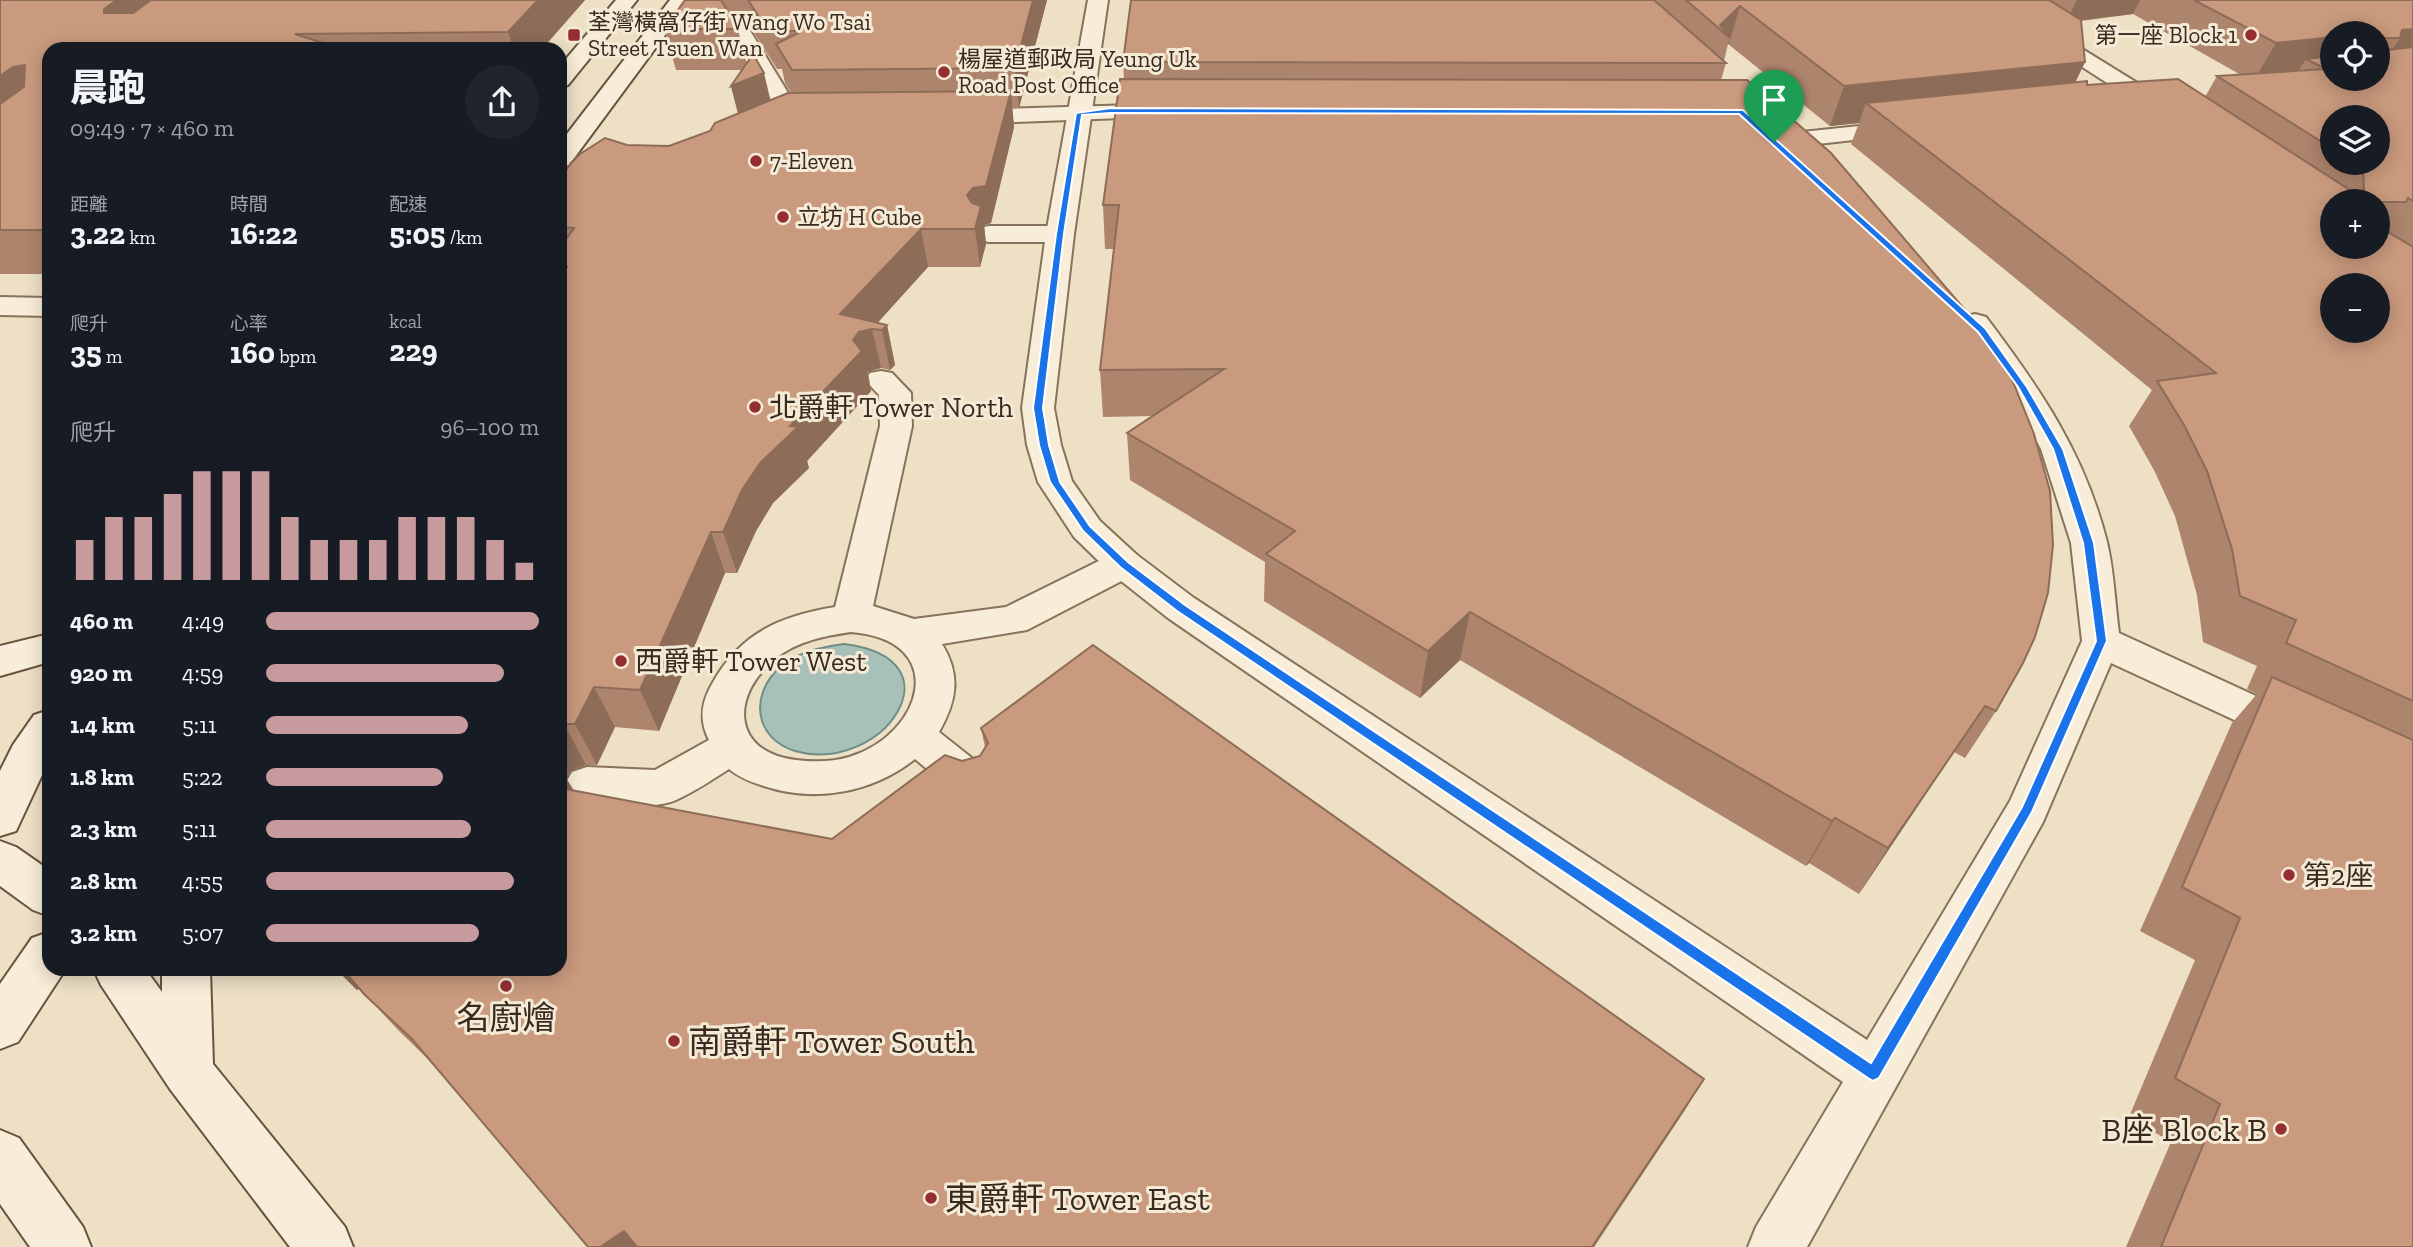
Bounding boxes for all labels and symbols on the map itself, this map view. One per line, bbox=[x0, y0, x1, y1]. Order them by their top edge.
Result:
place label: 荃灣橫窩仔街 Wang Wo Tsai Street Tsuen Wan bbox=[588, 8, 871, 62]
place label: 第一座 Block 1 bbox=[2094, 21, 2237, 49]
marker: 荃灣橫窩仔街 Wang Wo Tsai Street Tsuen Wan bbox=[566, 27, 582, 43]
marker: 第一座 Block 1 bbox=[2243, 27, 2259, 43]
place label: 楊屋道郵政局 Yeung Uk Road Post Office bbox=[958, 45, 1197, 99]
marker: 楊屋道郵政局 Yeung Uk Road Post Office bbox=[936, 64, 952, 80]
pin bbox=[1744, 70, 1804, 142]
place label: 7-Eleven bbox=[770, 147, 853, 175]
marker: 7-Eleven bbox=[748, 153, 764, 169]
place label: 立坊 H Cube bbox=[797, 203, 922, 231]
marker: 立坊 H Cube bbox=[775, 209, 791, 225]
place label: 北爵軒 Tower North bbox=[769, 391, 1014, 424]
marker: 北爵軒 Tower North bbox=[747, 399, 763, 415]
place label: 西爵軒 Tower West bbox=[635, 645, 867, 678]
marker: 西爵軒 Tower West bbox=[613, 653, 629, 669]
place label: 第2座 bbox=[2303, 859, 2373, 892]
marker: 第2座 bbox=[2281, 867, 2297, 883]
marker: 名廚燴 bbox=[498, 978, 514, 994]
place label: 名廚燴 bbox=[457, 998, 556, 1037]
place label: 南爵軒 Tower South bbox=[688, 1022, 975, 1061]
marker: 南爵軒 Tower South bbox=[666, 1033, 682, 1049]
place label: B座 Block B bbox=[2101, 1110, 2267, 1149]
marker: B座 Block B bbox=[2273, 1121, 2289, 1137]
place label: 東爵軒 Tower East bbox=[945, 1179, 1210, 1218]
marker: 東爵軒 Tower East bbox=[923, 1190, 939, 1206]

